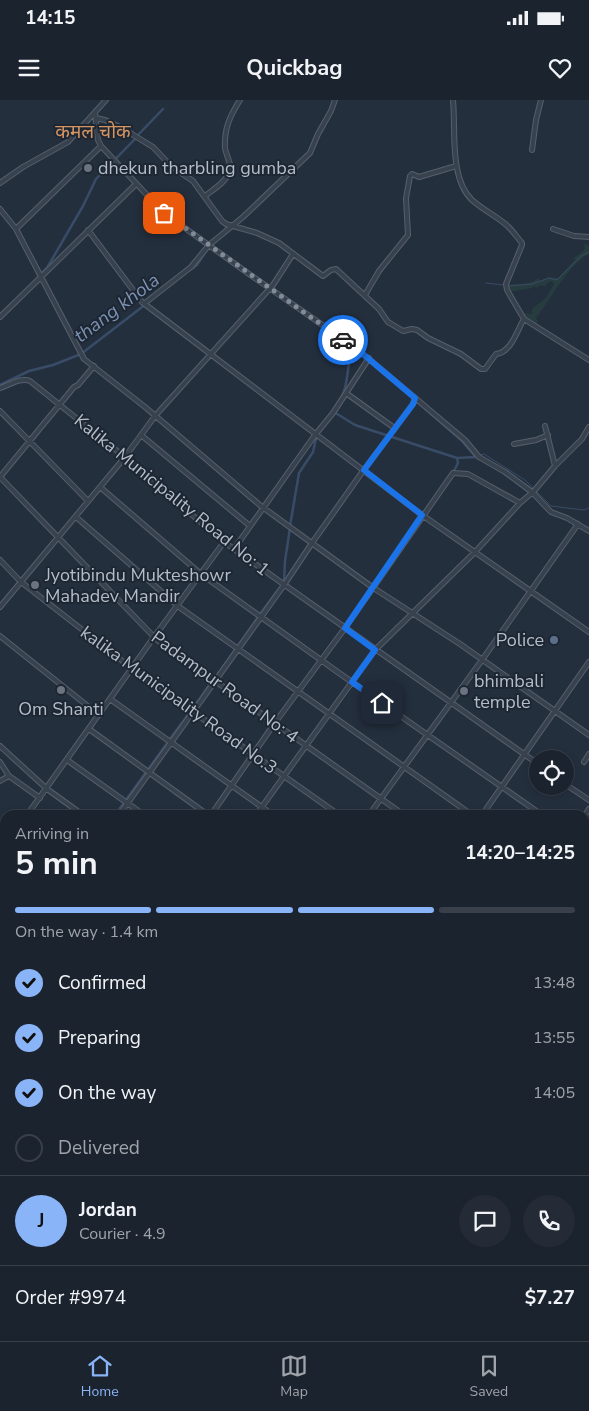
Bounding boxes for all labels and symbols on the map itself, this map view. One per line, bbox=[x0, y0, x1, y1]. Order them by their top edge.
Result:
district label: कमल चोक bbox=[55, 119, 131, 145]
place label: dhekun tharbling gumba bbox=[98, 156, 296, 180]
marker: dhekun tharbling gumba bbox=[82, 162, 94, 174]
pin bbox=[143, 192, 185, 234]
water label: thang khola bbox=[69, 267, 165, 349]
courier bbox=[318, 315, 368, 365]
street label: Kalika Municipality Road No: 1 bbox=[69, 409, 275, 581]
place label: Jyotibindu Mukteshowr Mahadev Mandir bbox=[44, 563, 231, 608]
marker: Jyotibindu Mukteshowr Mahadev Mandir bbox=[29, 579, 41, 591]
street label: kalika Municipality Road No.3 bbox=[76, 620, 282, 780]
street label: Padampur Road No: 4 bbox=[146, 625, 304, 749]
place label: Police bbox=[496, 628, 544, 652]
marker: Police bbox=[548, 634, 560, 646]
place label: bhimbali temple bbox=[474, 669, 544, 714]
pin bbox=[361, 682, 403, 724]
marker: Om Shanti bbox=[55, 684, 67, 696]
marker: bhimbali temple bbox=[458, 685, 470, 697]
place label: Om Shanti bbox=[18, 697, 104, 721]

